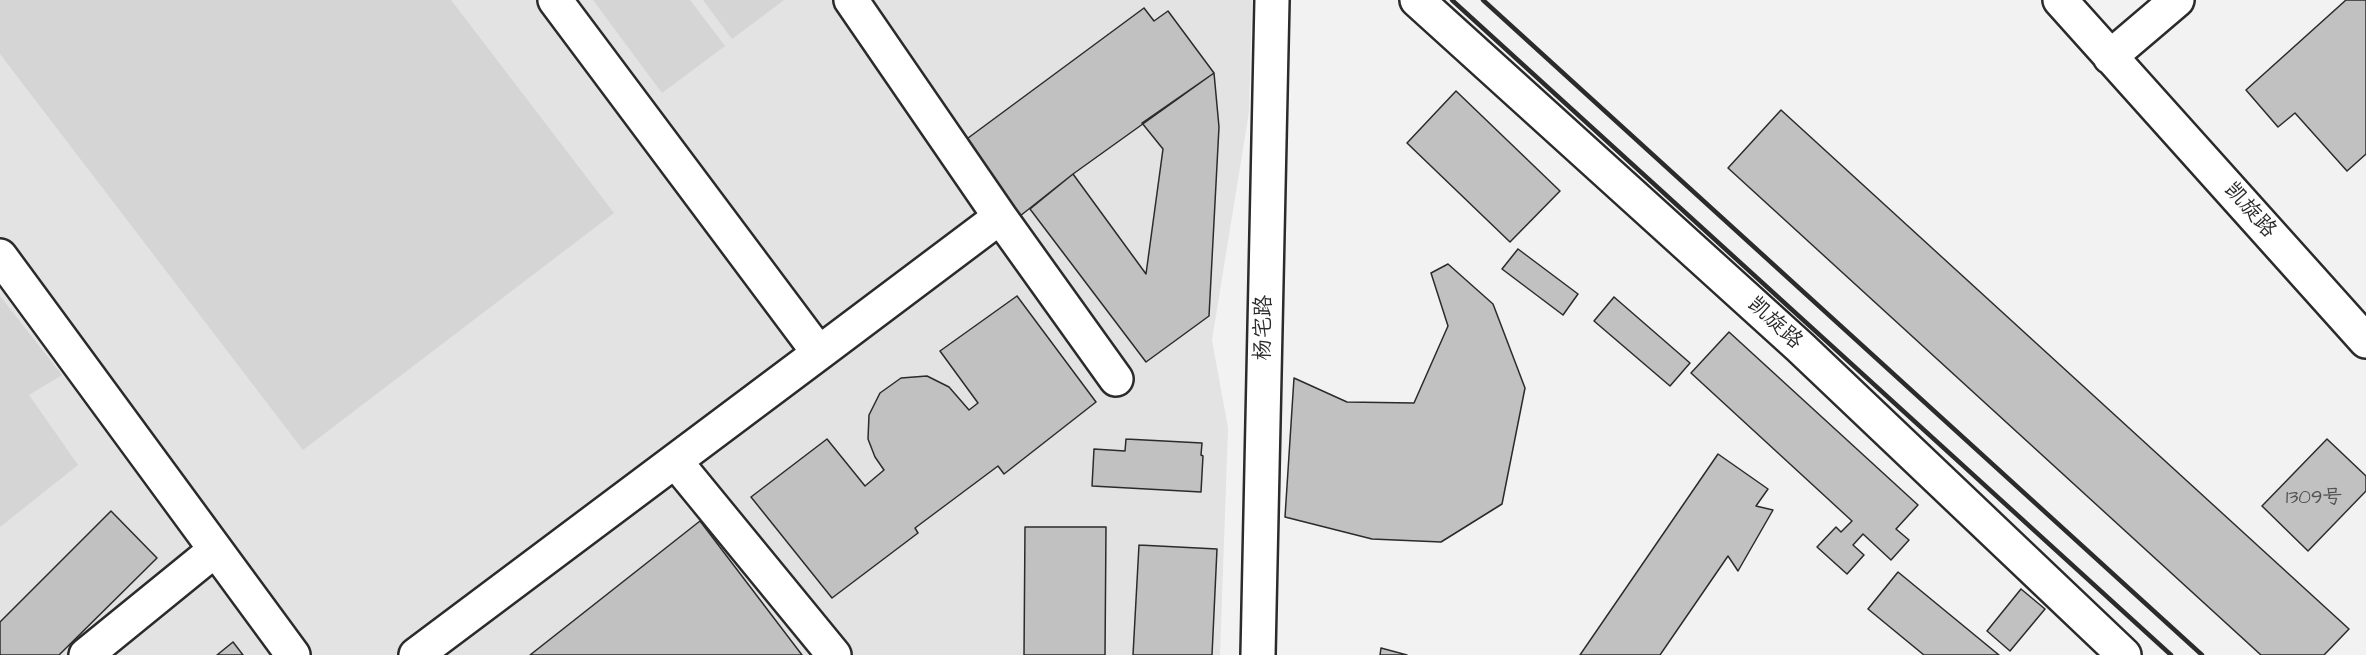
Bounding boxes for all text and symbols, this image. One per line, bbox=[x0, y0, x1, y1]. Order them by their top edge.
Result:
street label: 凯旋路 bbox=[2217, 178, 2281, 244]
street label: 凯旋路 bbox=[1741, 292, 1807, 356]
street label: 杨宅路 bbox=[1251, 295, 1279, 361]
house number: 1309号 bbox=[2286, 487, 2342, 511]

